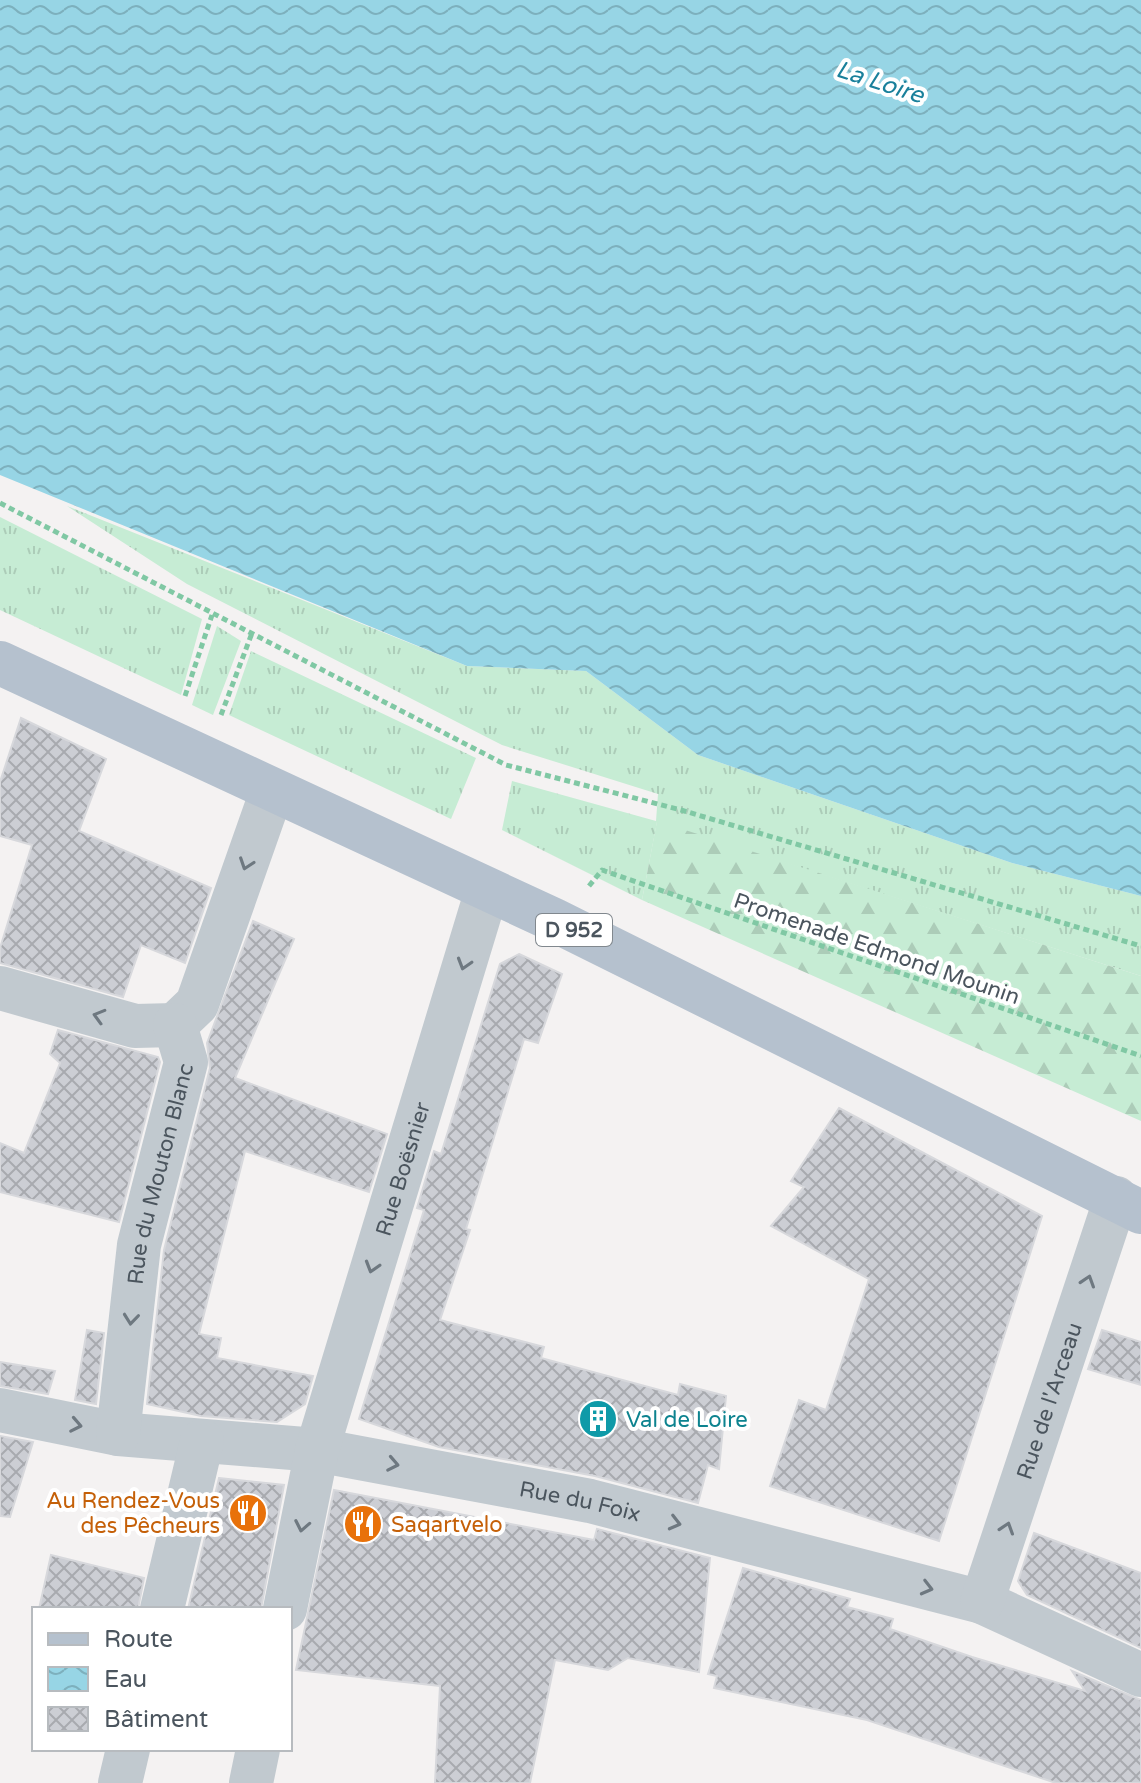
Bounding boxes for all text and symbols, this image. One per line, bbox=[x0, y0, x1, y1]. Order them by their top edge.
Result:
water label: La Loire bbox=[832, 55, 929, 111]
one-way arrow bbox=[239, 856, 256, 870]
street label: Promenade Edmond Mounin bbox=[730, 888, 1023, 1010]
road number: D 952 bbox=[536, 914, 612, 946]
one-way arrow bbox=[457, 957, 473, 971]
one-way arrow bbox=[92, 1009, 106, 1025]
street label: Rue du Mouton Blanc bbox=[123, 1061, 199, 1286]
street label: Rue Boësnier bbox=[371, 1099, 436, 1239]
one-way arrow bbox=[365, 1259, 381, 1273]
one-way arrow bbox=[1079, 1275, 1095, 1289]
one-way arrow bbox=[122, 1313, 139, 1326]
street label: Rue de l'Arceau bbox=[1012, 1319, 1088, 1483]
building icon: Val de Loire bbox=[577, 1398, 619, 1440]
place label: Val de Loire bbox=[626, 1407, 748, 1433]
one-way arrow bbox=[69, 1416, 83, 1433]
one-way arrow bbox=[387, 1454, 400, 1471]
street label: Rue du Foix bbox=[517, 1476, 643, 1528]
place label: Au Rendez-Vous des Pêcheurs bbox=[46, 1488, 220, 1539]
restaurant icon: Au Rendez-Vous des Pêcheurs bbox=[227, 1492, 269, 1534]
restaurant icon: Saqartvelo bbox=[342, 1503, 384, 1545]
place label: Saqartvelo bbox=[391, 1512, 503, 1538]
one-way arrow bbox=[668, 1513, 682, 1530]
one-way arrow bbox=[294, 1519, 311, 1533]
one-way arrow bbox=[997, 1522, 1013, 1536]
one-way arrow bbox=[919, 1578, 933, 1595]
legend bbox=[32, 1607, 292, 1751]
text: Route bbox=[104, 1625, 173, 1654]
text: Eau bbox=[104, 1665, 147, 1694]
text: Bâtiment bbox=[104, 1705, 208, 1734]

